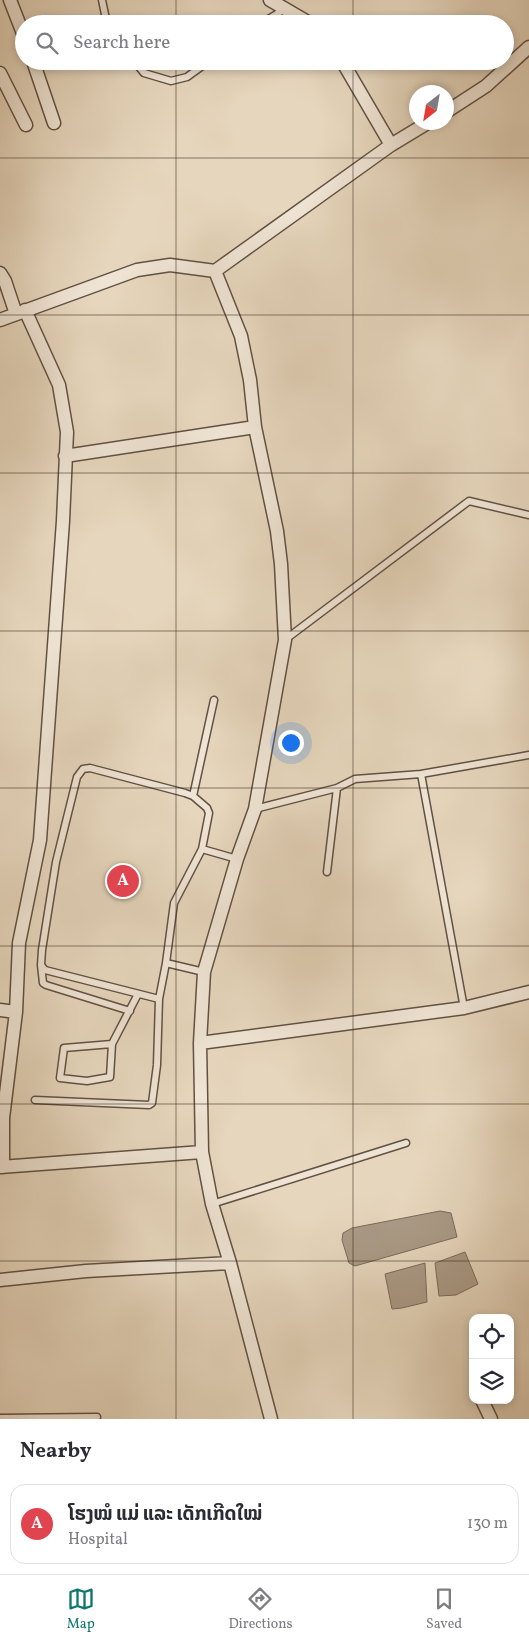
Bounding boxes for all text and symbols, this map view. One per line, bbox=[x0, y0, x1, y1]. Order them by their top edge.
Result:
search box bbox=[15, 15, 514, 70]
icon: search bbox=[33, 29, 61, 57]
text: Search here bbox=[73, 30, 170, 56]
north arrow bbox=[409, 85, 454, 130]
your location bbox=[278, 730, 304, 756]
pin: A bbox=[107, 862, 139, 900]
map controls bbox=[469, 1314, 514, 1404]
button: locate bbox=[469, 1314, 514, 1359]
button: layers bbox=[469, 1359, 514, 1404]
text: Nearby bbox=[20, 1437, 91, 1466]
text: ໂຮງໝໍ ແມ່ ແລະ ເດັກເກີດໃໝ່ bbox=[68, 1502, 262, 1528]
text: A bbox=[31, 1513, 43, 1535]
text: 130 m bbox=[467, 1513, 508, 1535]
text: Hospital bbox=[68, 1529, 128, 1551]
tab: Map bbox=[67, 1585, 95, 1634]
tab: Directions bbox=[228, 1585, 293, 1634]
tab: Saved bbox=[426, 1585, 462, 1634]

